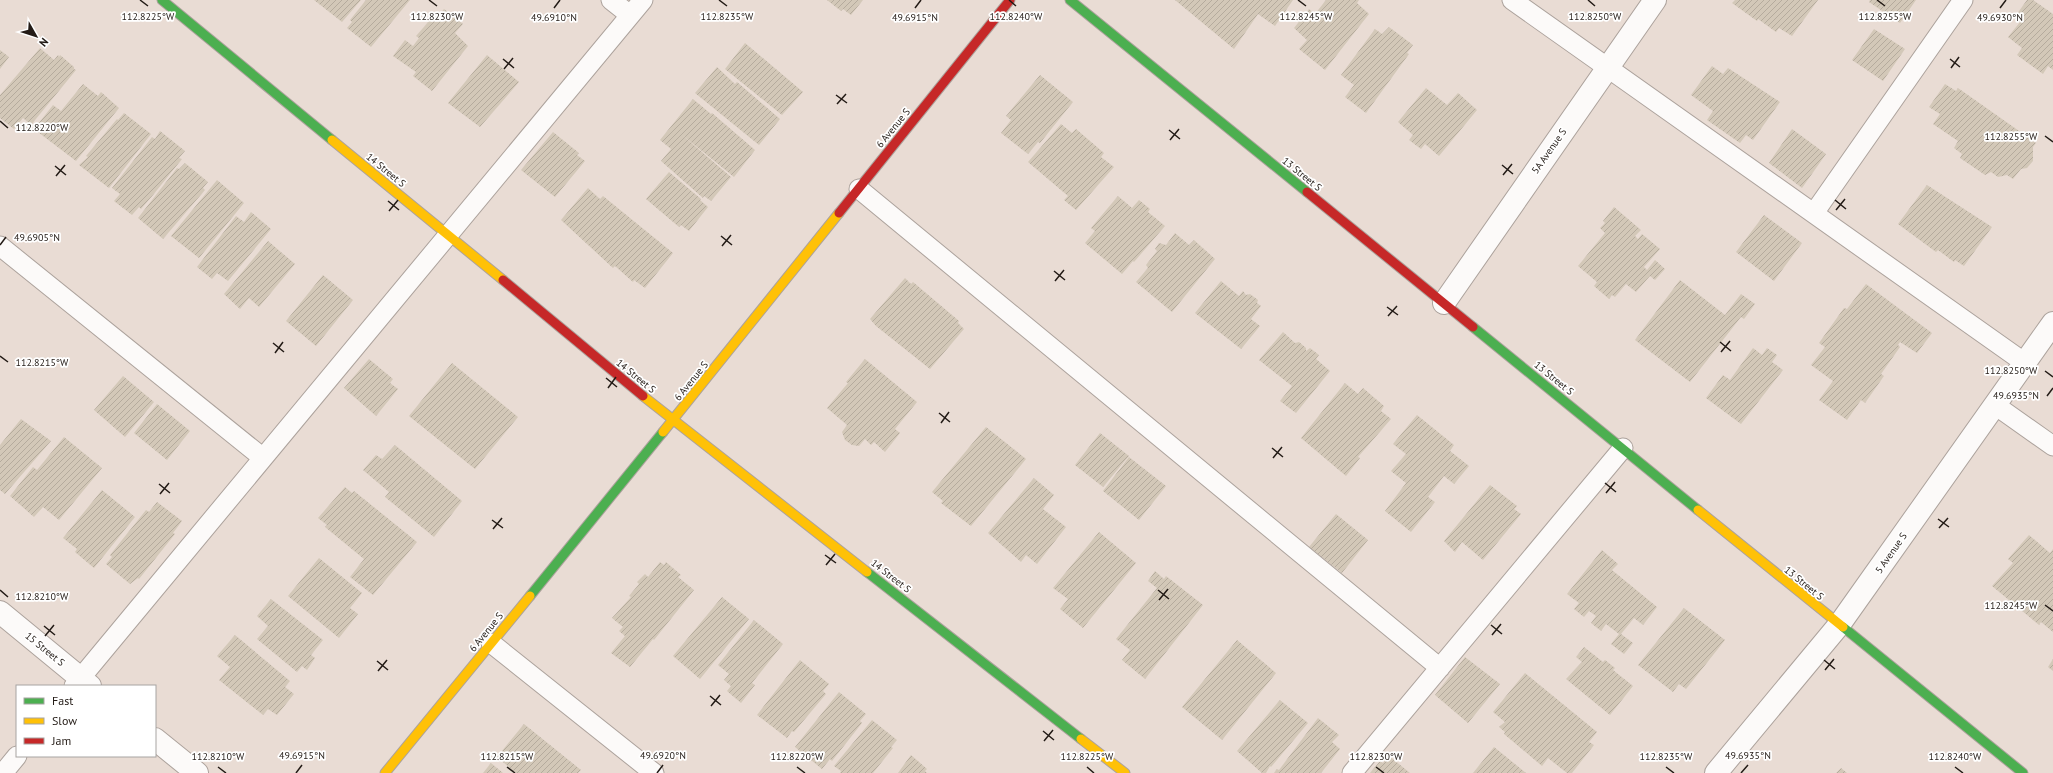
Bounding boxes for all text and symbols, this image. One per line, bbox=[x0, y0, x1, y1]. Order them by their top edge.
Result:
text: 112.8225°W bbox=[122, 10, 175, 23]
text: 112.8230°W bbox=[411, 10, 464, 23]
text: 112.8235°W bbox=[701, 10, 754, 23]
text: 112.8240°W bbox=[990, 10, 1043, 23]
text: 112.8245°W bbox=[1280, 10, 1333, 23]
text: 112.8250°W bbox=[1569, 10, 1622, 23]
text: 112.8255°W bbox=[1859, 10, 1912, 23]
text: 49.6910°N bbox=[531, 11, 577, 24]
text: 49.6915°N bbox=[892, 11, 938, 24]
text: 49.6930°N bbox=[1977, 11, 2023, 24]
north arrow bbox=[16, 16, 56, 56]
text: N bbox=[36, 35, 51, 50]
street label: 6 Avenue S bbox=[873, 106, 913, 150]
text: 112.8220°W bbox=[16, 121, 69, 134]
street label: 5A Avenue S bbox=[1529, 126, 1569, 176]
text: 112.8255°W bbox=[1985, 130, 2038, 143]
street label: 14 Street S bbox=[364, 150, 408, 190]
street label: 13 Street S bbox=[1280, 154, 1324, 194]
text: 49.6905°N bbox=[14, 231, 60, 244]
text: 112.8215°W bbox=[16, 356, 69, 369]
street label: 14 Street S bbox=[614, 356, 658, 396]
street label: 13 Street S bbox=[1532, 358, 1576, 398]
street label: 6 Avenue S bbox=[671, 359, 711, 403]
text: 112.8250°W bbox=[1985, 364, 2038, 377]
text: 49.6935°N bbox=[1993, 389, 2039, 402]
street label: 5 Avenue S bbox=[1872, 530, 1910, 576]
street label: 14 Street S bbox=[868, 556, 914, 596]
street label: 13 Street S bbox=[1782, 563, 1826, 603]
text: 112.8210°W bbox=[16, 590, 69, 603]
text: 112.8245°W bbox=[1985, 599, 2038, 612]
street label: 6 Avenue S bbox=[466, 610, 506, 654]
street label: 15 Street S bbox=[23, 629, 67, 669]
legend bbox=[16, 685, 156, 757]
text: Fast bbox=[52, 693, 73, 708]
text: Slow bbox=[52, 713, 77, 728]
text: Jam bbox=[51, 733, 71, 748]
text: 49.6915°N bbox=[279, 749, 325, 762]
text: 49.6920°N bbox=[640, 749, 686, 762]
text: 49.6935°N bbox=[1725, 749, 1771, 762]
text: 112.8210°W bbox=[192, 750, 245, 763]
text: 112.8215°W bbox=[481, 750, 534, 763]
text: 112.8220°W bbox=[771, 750, 824, 763]
text: 112.8225°W bbox=[1061, 750, 1114, 763]
text: 112.8230°W bbox=[1350, 750, 1403, 763]
text: 112.8235°W bbox=[1640, 750, 1693, 763]
text: 112.8240°W bbox=[1929, 750, 1982, 763]

